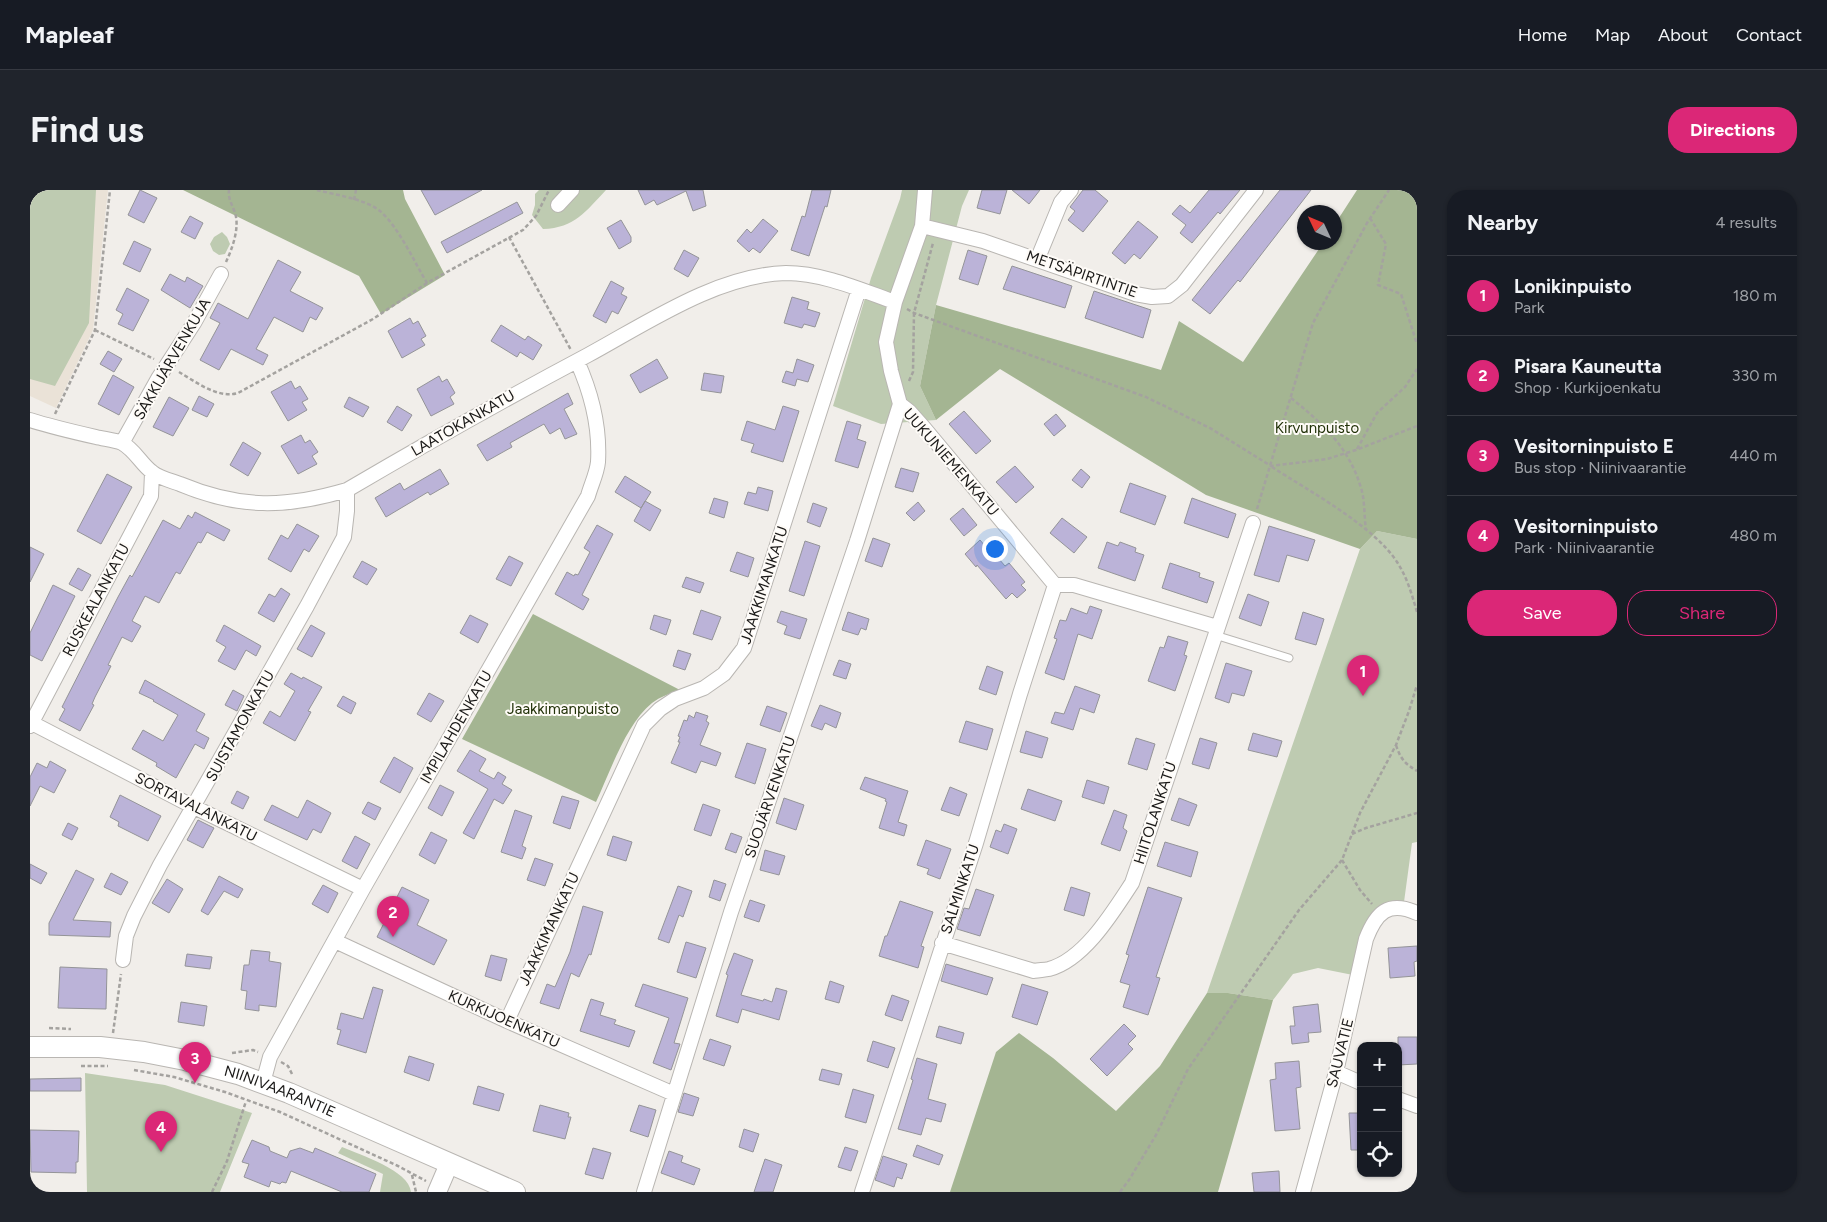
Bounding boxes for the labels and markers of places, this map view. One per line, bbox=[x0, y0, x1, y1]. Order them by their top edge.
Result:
pin: 1 bbox=[1347, 655, 1379, 696]
pin: 2 bbox=[377, 896, 409, 937]
pin: 3 bbox=[179, 1042, 211, 1083]
pin: 4 bbox=[145, 1111, 177, 1152]

